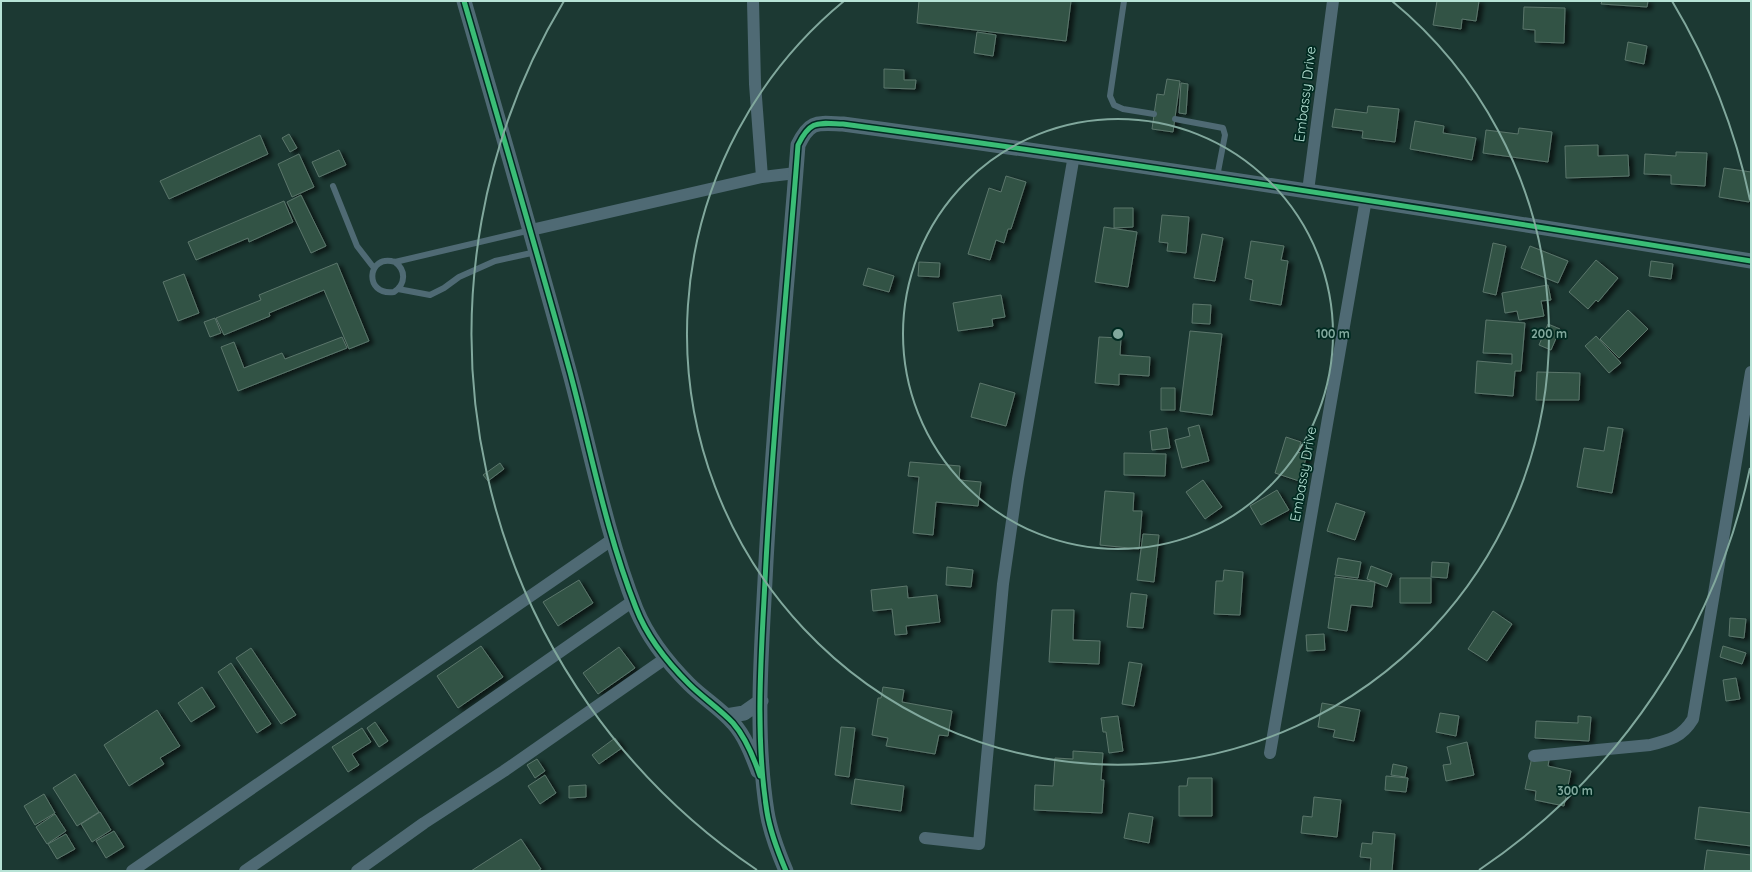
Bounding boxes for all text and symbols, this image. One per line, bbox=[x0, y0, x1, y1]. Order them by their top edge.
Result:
street label: Embassy Drive bbox=[1290, 45, 1320, 143]
text: 100 m bbox=[1316, 326, 1350, 341]
text: 200 m bbox=[1531, 326, 1567, 341]
centre of rings bbox=[1111, 327, 1125, 341]
street label: Embassy Drive bbox=[1286, 425, 1320, 523]
text: 300 m bbox=[1557, 783, 1593, 798]

